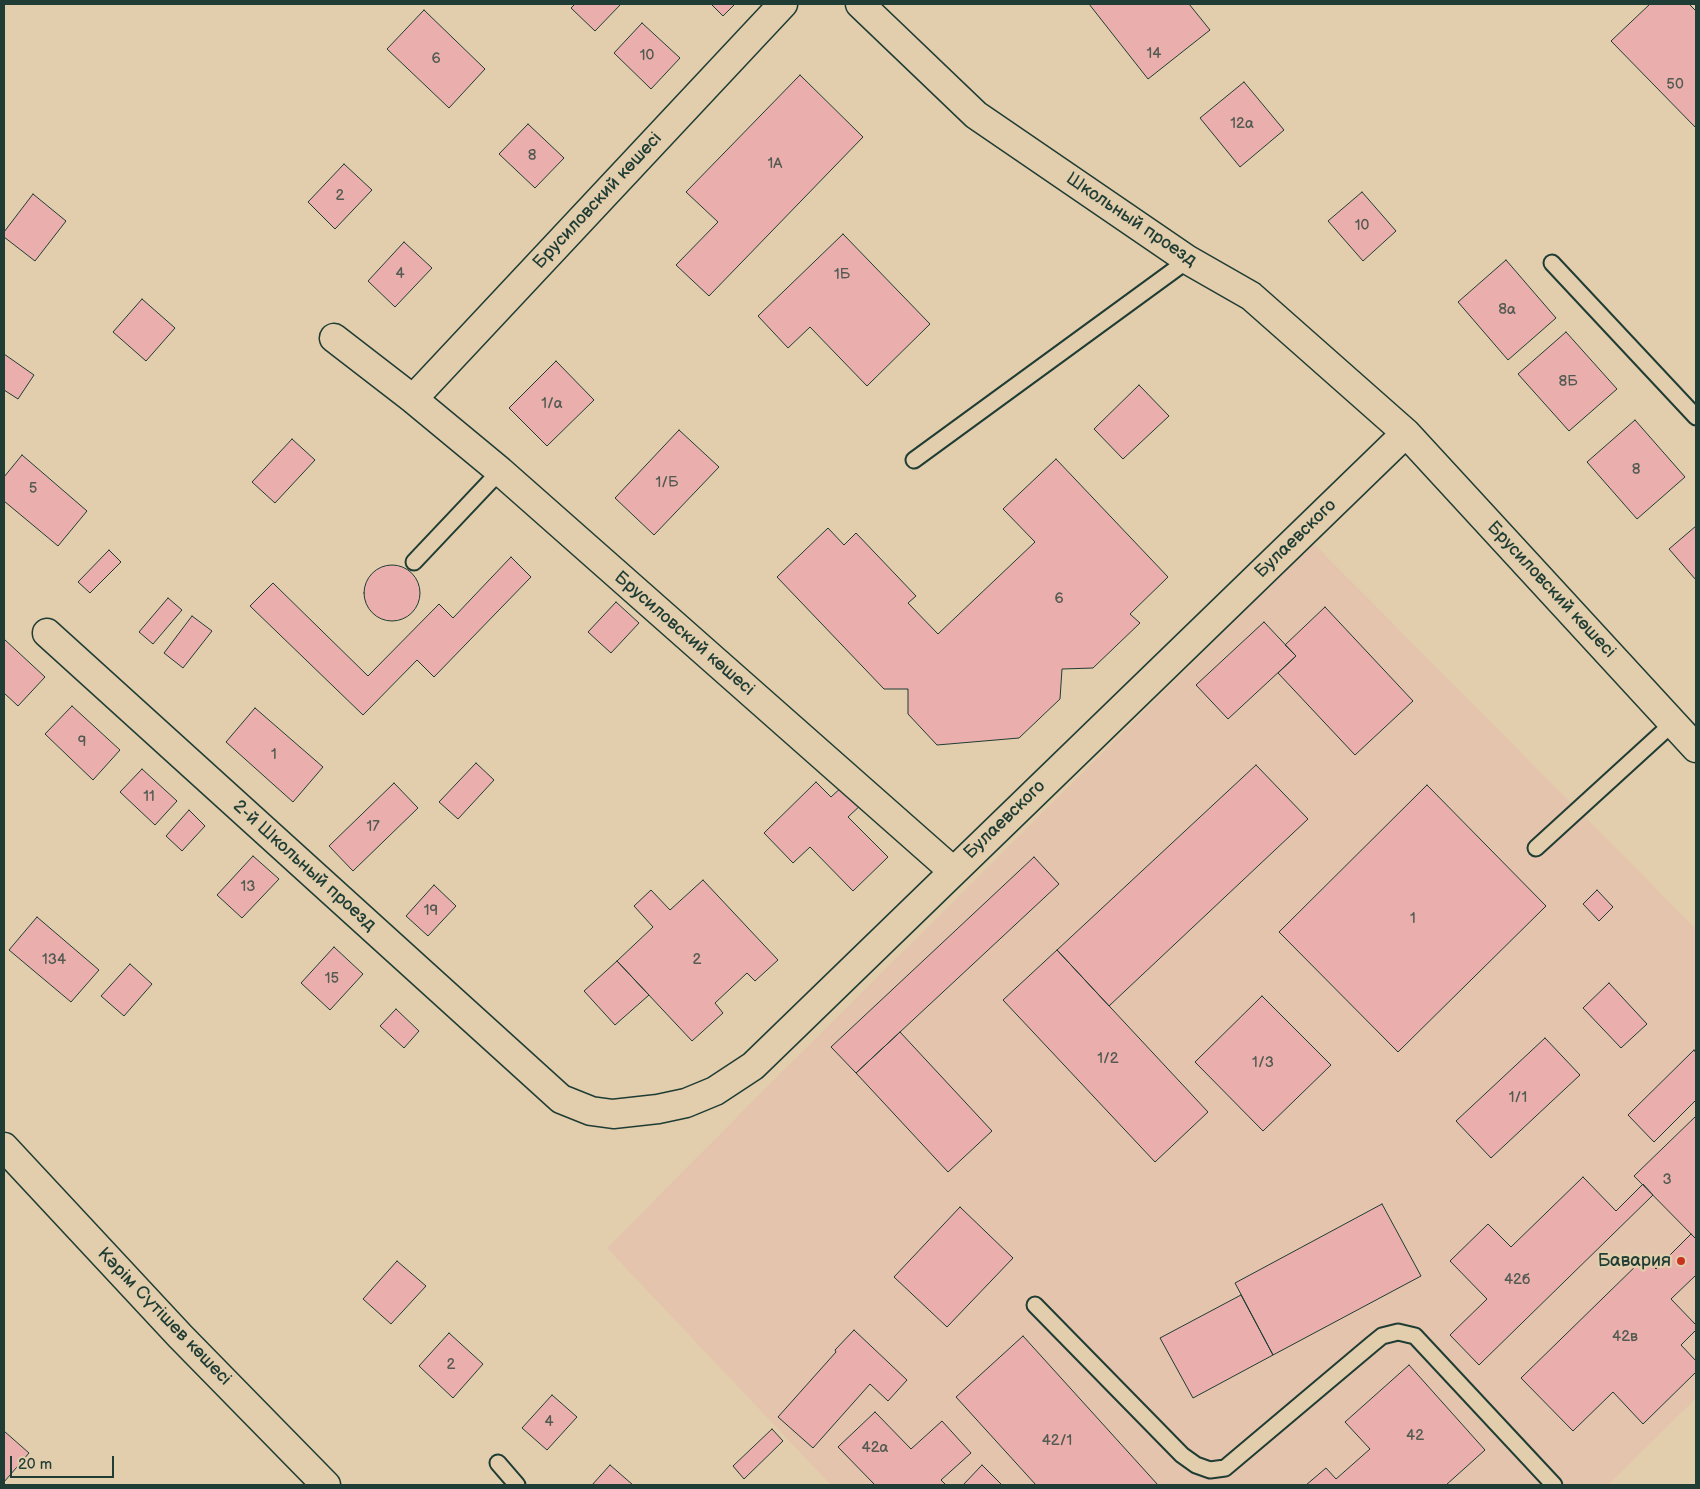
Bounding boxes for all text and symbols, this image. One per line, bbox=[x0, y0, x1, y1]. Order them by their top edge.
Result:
house number: 14 bbox=[1147, 45, 1161, 63]
house number: 10 bbox=[640, 47, 654, 65]
house number: 6 bbox=[431, 50, 441, 68]
house number: 50 bbox=[1666, 76, 1684, 94]
house number: 12а bbox=[1230, 115, 1254, 133]
street label: Брусиловский көшесі bbox=[529, 128, 667, 274]
house number: 8 bbox=[528, 147, 536, 165]
house number: 1А bbox=[768, 155, 782, 173]
street label: Школьный проезд bbox=[1062, 168, 1200, 272]
house number: 2 bbox=[336, 187, 344, 205]
house number: 10 bbox=[1355, 217, 1369, 235]
house number: 4 bbox=[395, 265, 405, 283]
house number: 1Б bbox=[834, 266, 850, 284]
house number: 8а bbox=[1498, 301, 1516, 319]
house number: 8Б bbox=[1558, 373, 1578, 391]
house number: 1/а bbox=[541, 395, 563, 413]
house number: 8 bbox=[1632, 461, 1640, 479]
house number: 1/Б bbox=[656, 474, 678, 492]
house number: 5 bbox=[29, 480, 37, 498]
street label: Булаевского bbox=[1251, 495, 1341, 583]
street label: Брусиловский көшесі bbox=[1482, 517, 1620, 663]
street label: Брусиловский көшесі bbox=[609, 567, 759, 701]
house number: 6 bbox=[1054, 590, 1064, 608]
house number: 9 bbox=[78, 733, 86, 751]
house number: 1 bbox=[271, 746, 277, 764]
street label: Булаевского bbox=[960, 776, 1050, 864]
house number: 11 bbox=[143, 788, 155, 806]
street label: 2-й Школьный проезд bbox=[228, 796, 380, 936]
house number: 17 bbox=[366, 818, 380, 836]
house number: 13 bbox=[240, 878, 256, 896]
house number: 19 bbox=[424, 902, 438, 920]
house number: 1 bbox=[1410, 910, 1416, 928]
house number: 134 bbox=[42, 951, 66, 969]
house number: 2 bbox=[693, 951, 701, 969]
house number: 15 bbox=[325, 970, 339, 988]
house number: 1/2 bbox=[1097, 1050, 1119, 1068]
house number: 1/3 bbox=[1252, 1054, 1274, 1072]
house number: 1/1 bbox=[1509, 1089, 1527, 1107]
house number: 3 bbox=[1662, 1171, 1672, 1189]
street label: Кәрім Сүтішев көшесі bbox=[93, 1244, 235, 1390]
place label: Бавария bbox=[1598, 1250, 1671, 1272]
marker: Бавария bbox=[1675, 1255, 1687, 1267]
house number: 42б bbox=[1504, 1271, 1530, 1289]
house number: 42в bbox=[1612, 1328, 1638, 1346]
house number: 2 bbox=[447, 1356, 455, 1374]
house number: 4 bbox=[544, 1413, 554, 1431]
house number: 42 bbox=[1406, 1427, 1424, 1445]
house number: 42/1 bbox=[1042, 1432, 1072, 1450]
house number: 42а bbox=[862, 1439, 888, 1457]
scale bar bbox=[12, 1446, 116, 1478]
text: 20 m bbox=[18, 1455, 52, 1474]

